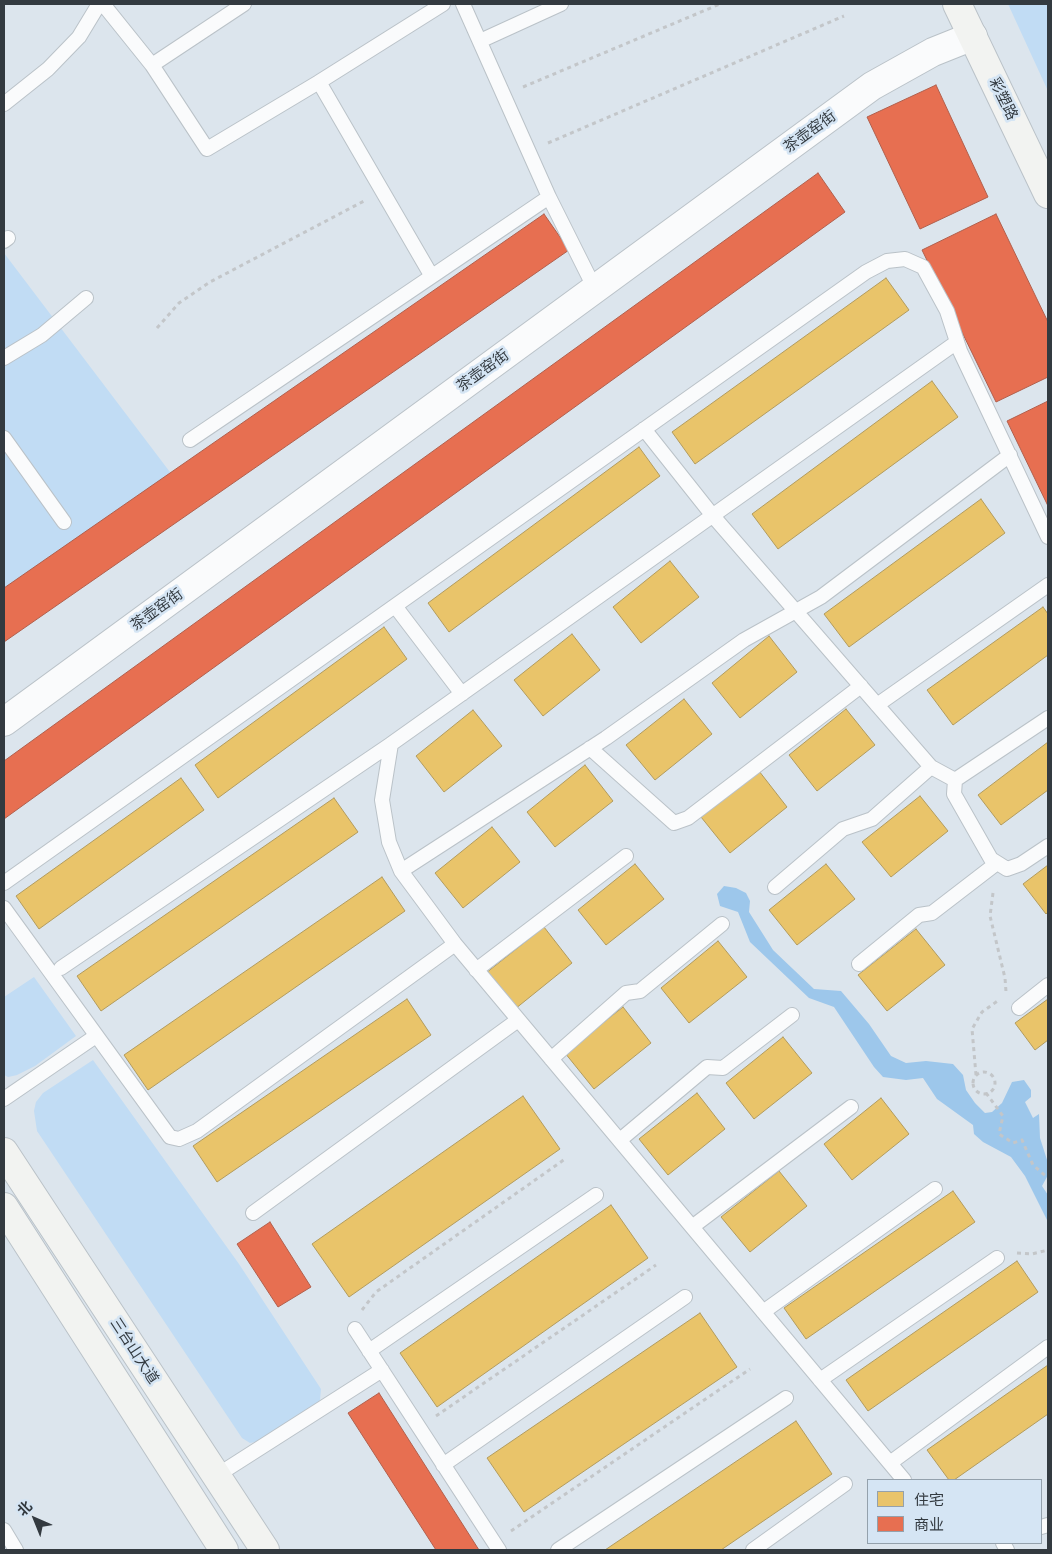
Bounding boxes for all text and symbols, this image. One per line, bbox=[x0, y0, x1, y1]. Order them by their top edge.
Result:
street label: 彩塑路 bbox=[985, 75, 1021, 123]
street label: 茶壶窑街 bbox=[780, 107, 840, 157]
street label: 茶壶窑街 bbox=[453, 346, 513, 396]
street label: 茶壶窑街 bbox=[127, 585, 187, 635]
street label: 三台山大道 bbox=[106, 1315, 162, 1387]
legend bbox=[867, 1479, 1042, 1544]
text: 住宅 bbox=[914, 1490, 944, 1509]
north arrow bbox=[10, 1494, 60, 1544]
text: 北 bbox=[13, 1497, 36, 1520]
text: 商业 bbox=[914, 1515, 944, 1534]

